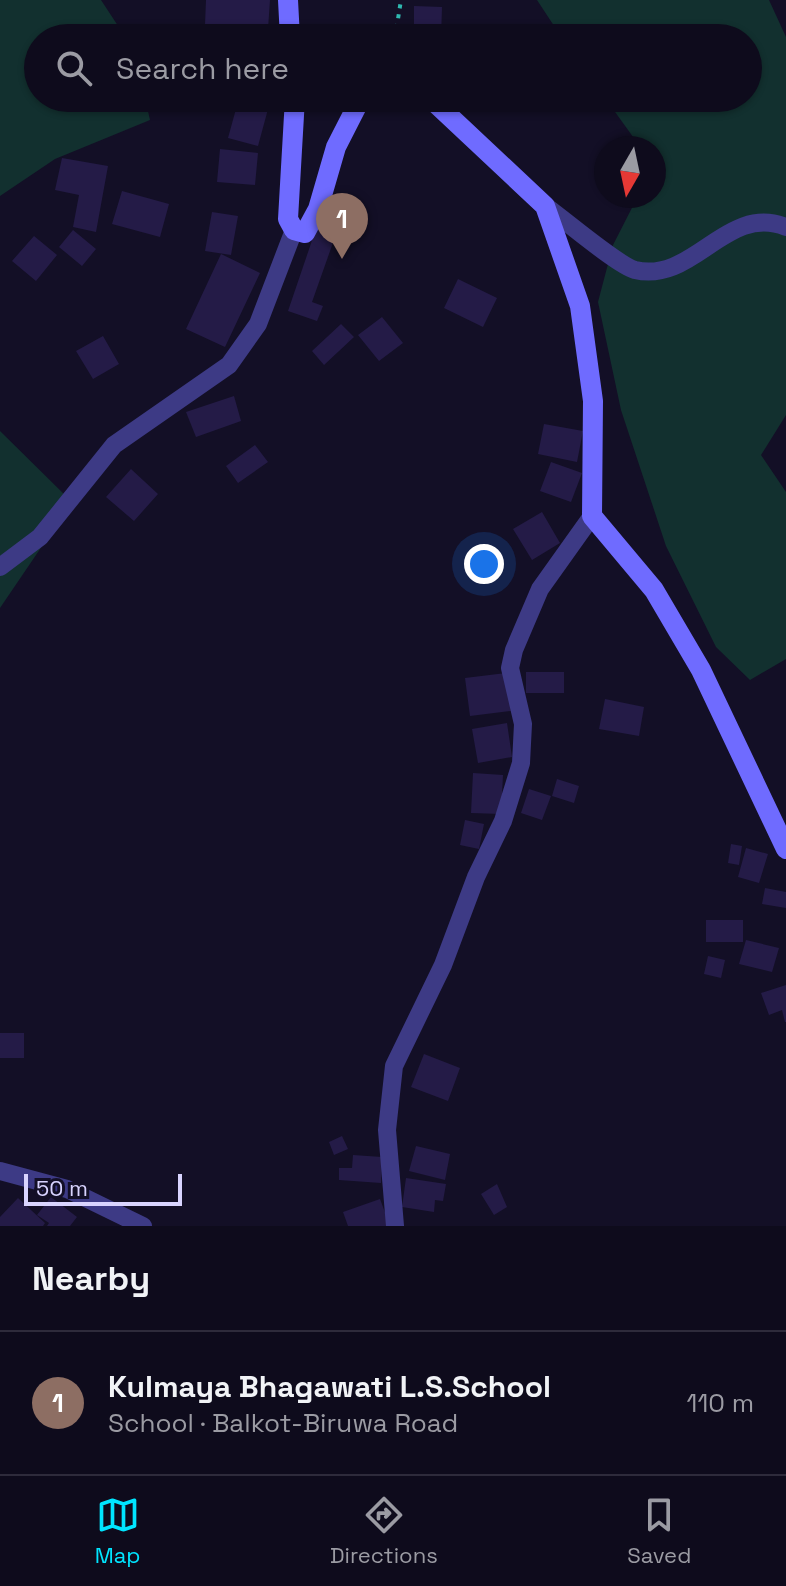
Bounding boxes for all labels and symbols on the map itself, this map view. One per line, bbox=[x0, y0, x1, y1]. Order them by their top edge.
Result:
north arrow bbox=[594, 136, 666, 208]
pin: 1 bbox=[316, 193, 368, 259]
your location bbox=[464, 544, 504, 584]
scale bar bbox=[24, 1170, 182, 1206]

